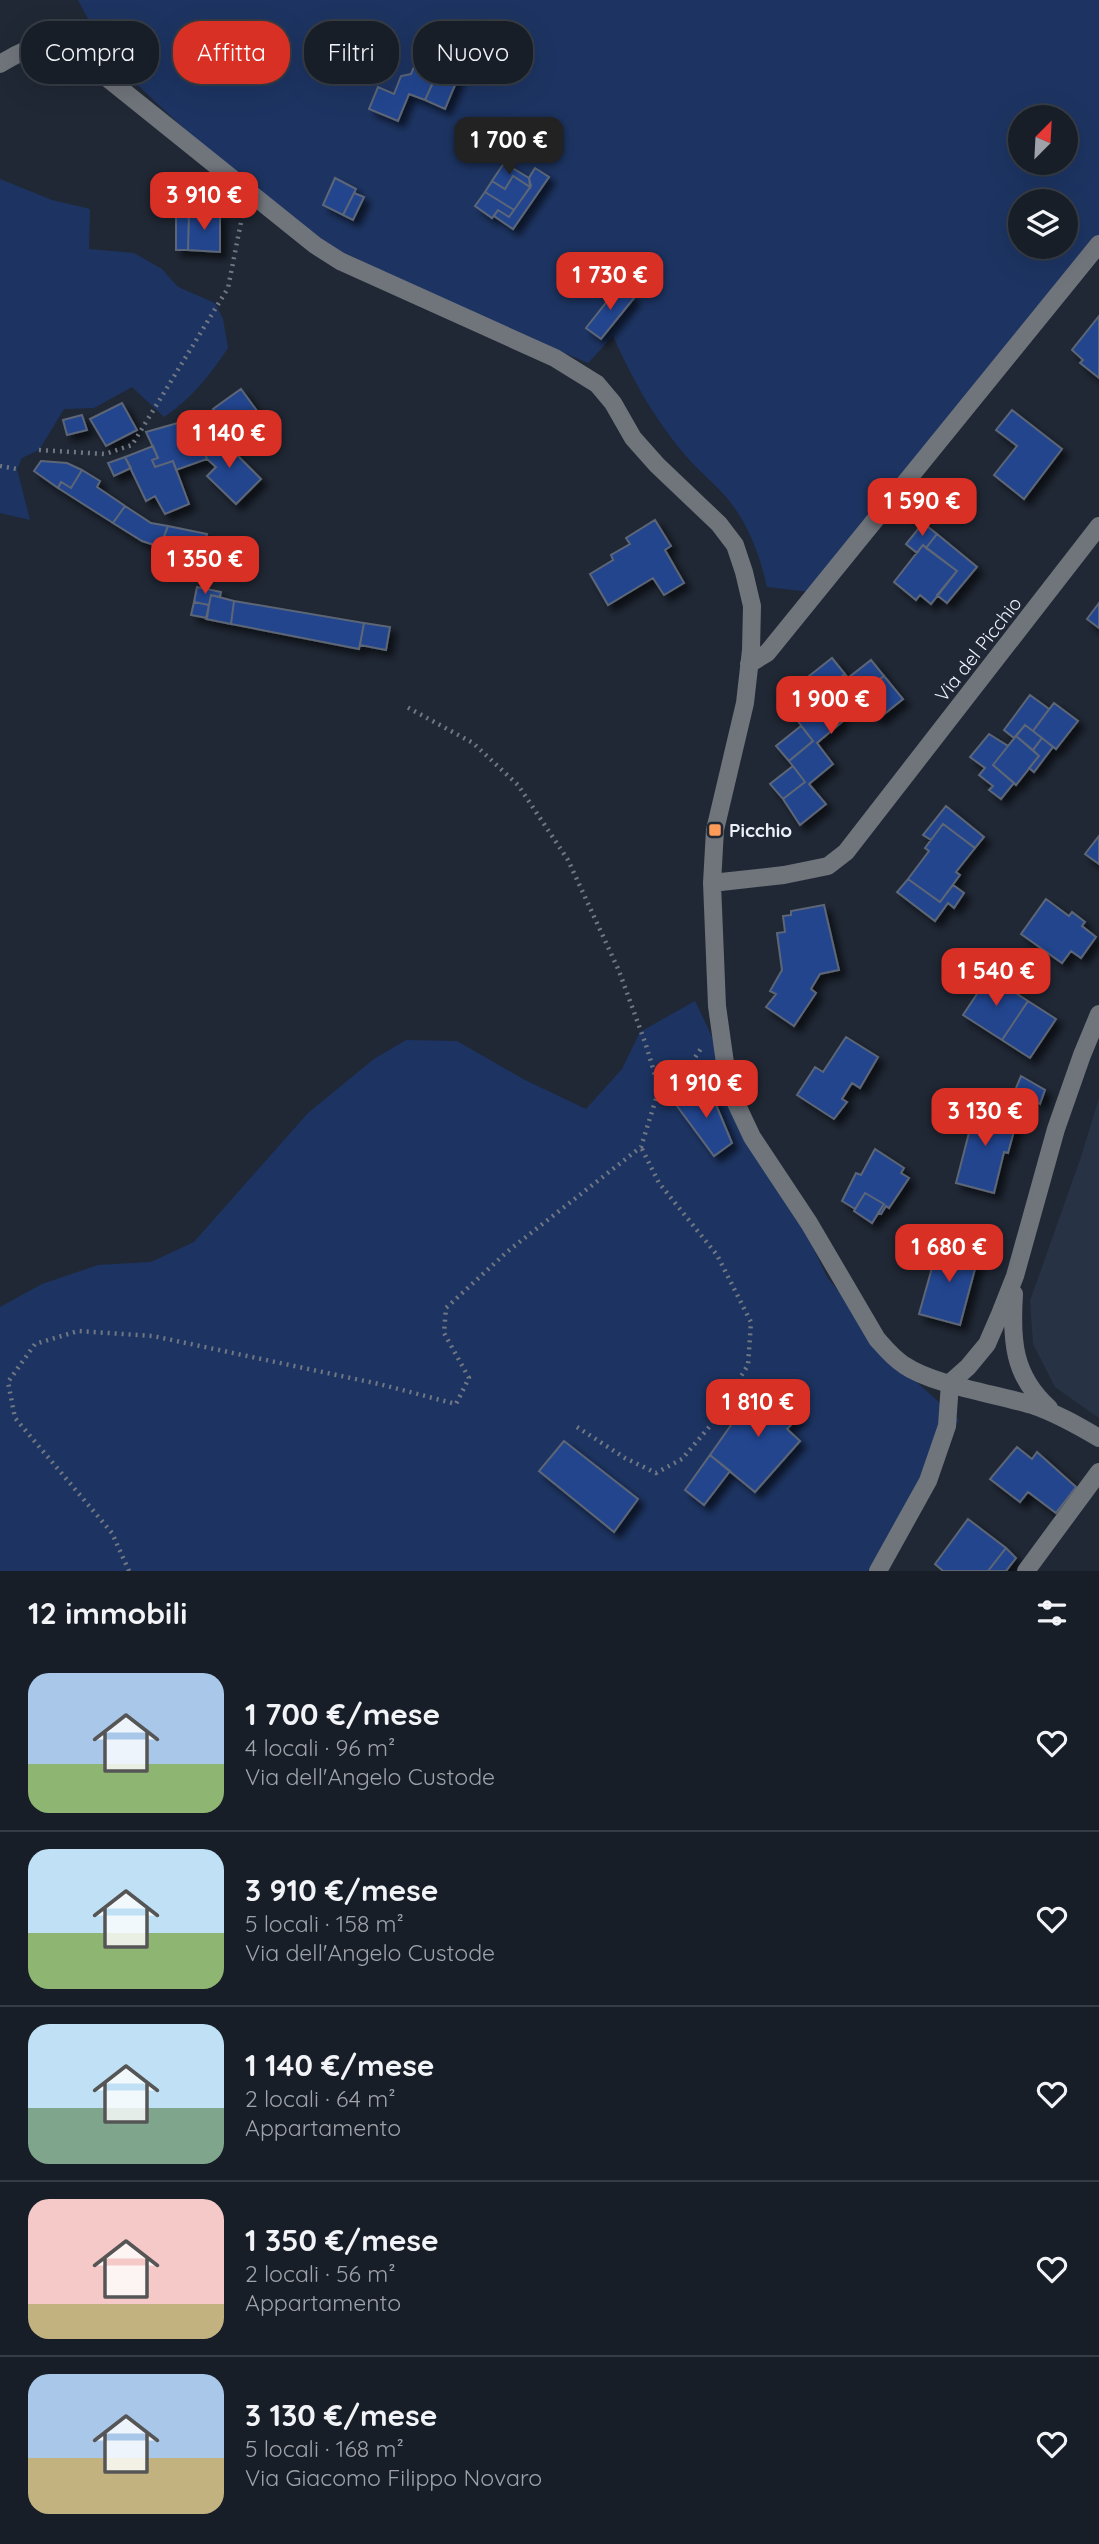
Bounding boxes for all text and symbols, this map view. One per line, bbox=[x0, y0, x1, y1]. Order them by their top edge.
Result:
chip: Compra bbox=[21, 21, 159, 84]
chip: Affitta bbox=[173, 21, 290, 84]
chip: Filtri bbox=[304, 21, 399, 84]
chip: Nuovo bbox=[413, 21, 533, 84]
north arrow bbox=[1008, 105, 1078, 175]
map controls bbox=[1008, 105, 1078, 259]
pin: 1 700 € bbox=[444, 118, 574, 177]
text: 1 700 € bbox=[470, 125, 548, 154]
pin: 3 910 € bbox=[139, 173, 269, 232]
text: 3 910 € bbox=[166, 180, 242, 209]
button: layers bbox=[1008, 189, 1078, 259]
pin: 1 730 € bbox=[545, 252, 675, 312]
text: 1 730 € bbox=[572, 260, 648, 289]
pin: 1 140 € bbox=[164, 410, 294, 470]
text: 1 140 € bbox=[193, 418, 265, 447]
pin: 1 590 € bbox=[857, 478, 987, 538]
text: 1 590 € bbox=[884, 486, 960, 515]
pin: 1 350 € bbox=[140, 536, 270, 596]
text: 1 350 € bbox=[167, 544, 243, 573]
street label: Via del Picchio bbox=[930, 592, 1026, 706]
pin: 1 900 € bbox=[766, 676, 896, 736]
text: 1 900 € bbox=[792, 684, 870, 713]
place label: Picchio bbox=[729, 818, 792, 842]
marker: Picchio bbox=[707, 822, 723, 838]
pin: 1 540 € bbox=[931, 948, 1061, 1008]
text: 1 540 € bbox=[957, 956, 1035, 985]
pin: 1 910 € bbox=[641, 1060, 771, 1120]
text: 1 910 € bbox=[670, 1068, 742, 1097]
pin: 3 130 € bbox=[920, 1088, 1050, 1148]
text: 3 130 € bbox=[947, 1096, 1023, 1125]
pin: 1 680 € bbox=[884, 1224, 1014, 1284]
text: 1 680 € bbox=[911, 1232, 987, 1261]
pin: 1 810 € bbox=[693, 1380, 823, 1439]
text: 1 810 € bbox=[722, 1387, 794, 1416]
text: 12 immobili bbox=[28, 1594, 187, 1632]
icon: filters bbox=[1033, 1594, 1071, 1632]
text: 1 700 €/mese bbox=[245, 1695, 440, 1733]
icon: home bbox=[84, 1701, 168, 1785]
icon: heart bbox=[1033, 1724, 1071, 1762]
text: 4 locali · 96 m² bbox=[245, 1733, 395, 1762]
text: Via dell'Angelo Custode bbox=[245, 1762, 495, 1791]
text: 3 910 €/mese bbox=[245, 1871, 438, 1909]
icon: home bbox=[84, 1877, 168, 1961]
icon: heart bbox=[1033, 1900, 1071, 1938]
text: 5 locali · 158 m² bbox=[245, 1909, 404, 1938]
text: Via dell'Angelo Custode bbox=[245, 1938, 495, 1967]
text: 1 140 €/mese bbox=[245, 2046, 435, 2084]
icon: home bbox=[84, 2052, 168, 2136]
icon: heart bbox=[1033, 2075, 1071, 2113]
text: 2 locali · 64 m² bbox=[245, 2084, 395, 2113]
text: Appartamento bbox=[245, 2113, 401, 2142]
text: 1 350 €/mese bbox=[245, 2221, 439, 2259]
icon: home bbox=[84, 2227, 168, 2311]
icon: heart bbox=[1033, 2250, 1071, 2288]
text: 2 locali · 56 m² bbox=[245, 2259, 396, 2288]
text: Appartamento bbox=[245, 2288, 401, 2317]
text: 3 130 €/mese bbox=[245, 2396, 437, 2434]
icon: home bbox=[84, 2402, 168, 2486]
icon: heart bbox=[1033, 2425, 1071, 2463]
text: 5 locali · 168 m² bbox=[245, 2434, 404, 2463]
text: Via Giacomo Filippo Novaro bbox=[245, 2463, 542, 2492]

